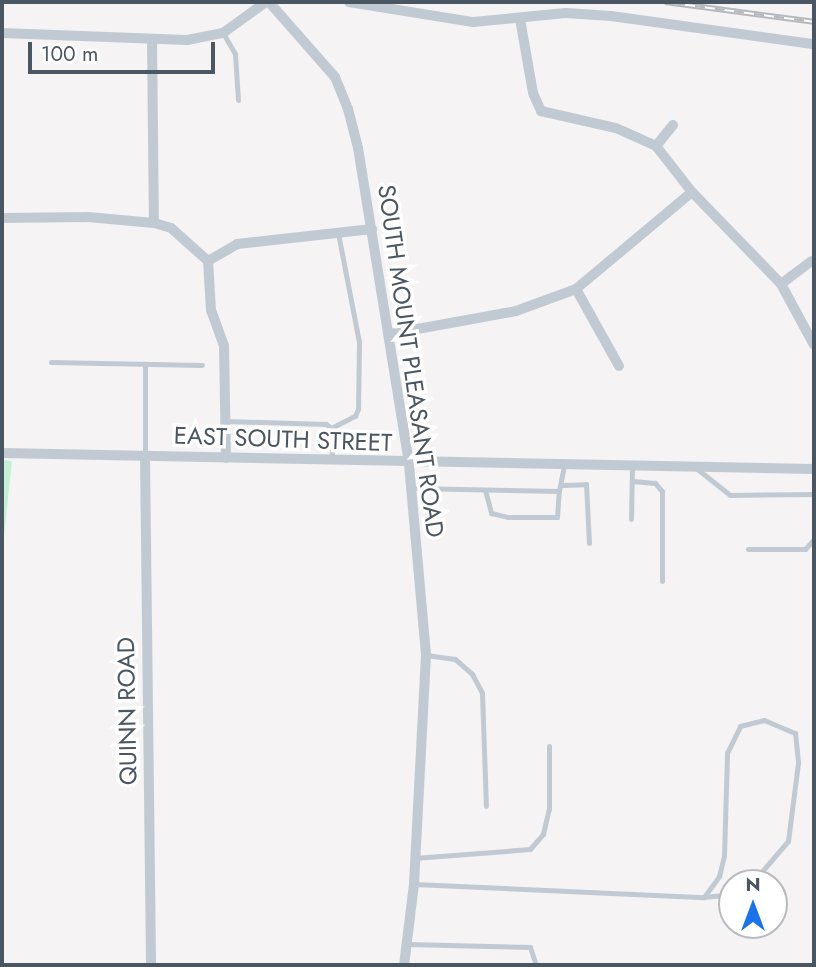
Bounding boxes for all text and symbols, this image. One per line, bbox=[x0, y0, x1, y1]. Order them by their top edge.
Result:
scale bar bbox=[32, 28, 219, 72]
text: 100 m bbox=[41, 39, 98, 69]
street label: SOUTH MOUNT PLEASANT ROAD bbox=[372, 183, 450, 539]
street label: EAST SOUTH STREET bbox=[173, 421, 393, 457]
street label: QUINN ROAD bbox=[111, 637, 143, 785]
north arrow bbox=[718, 869, 788, 939]
text: N bbox=[745, 871, 761, 898]

